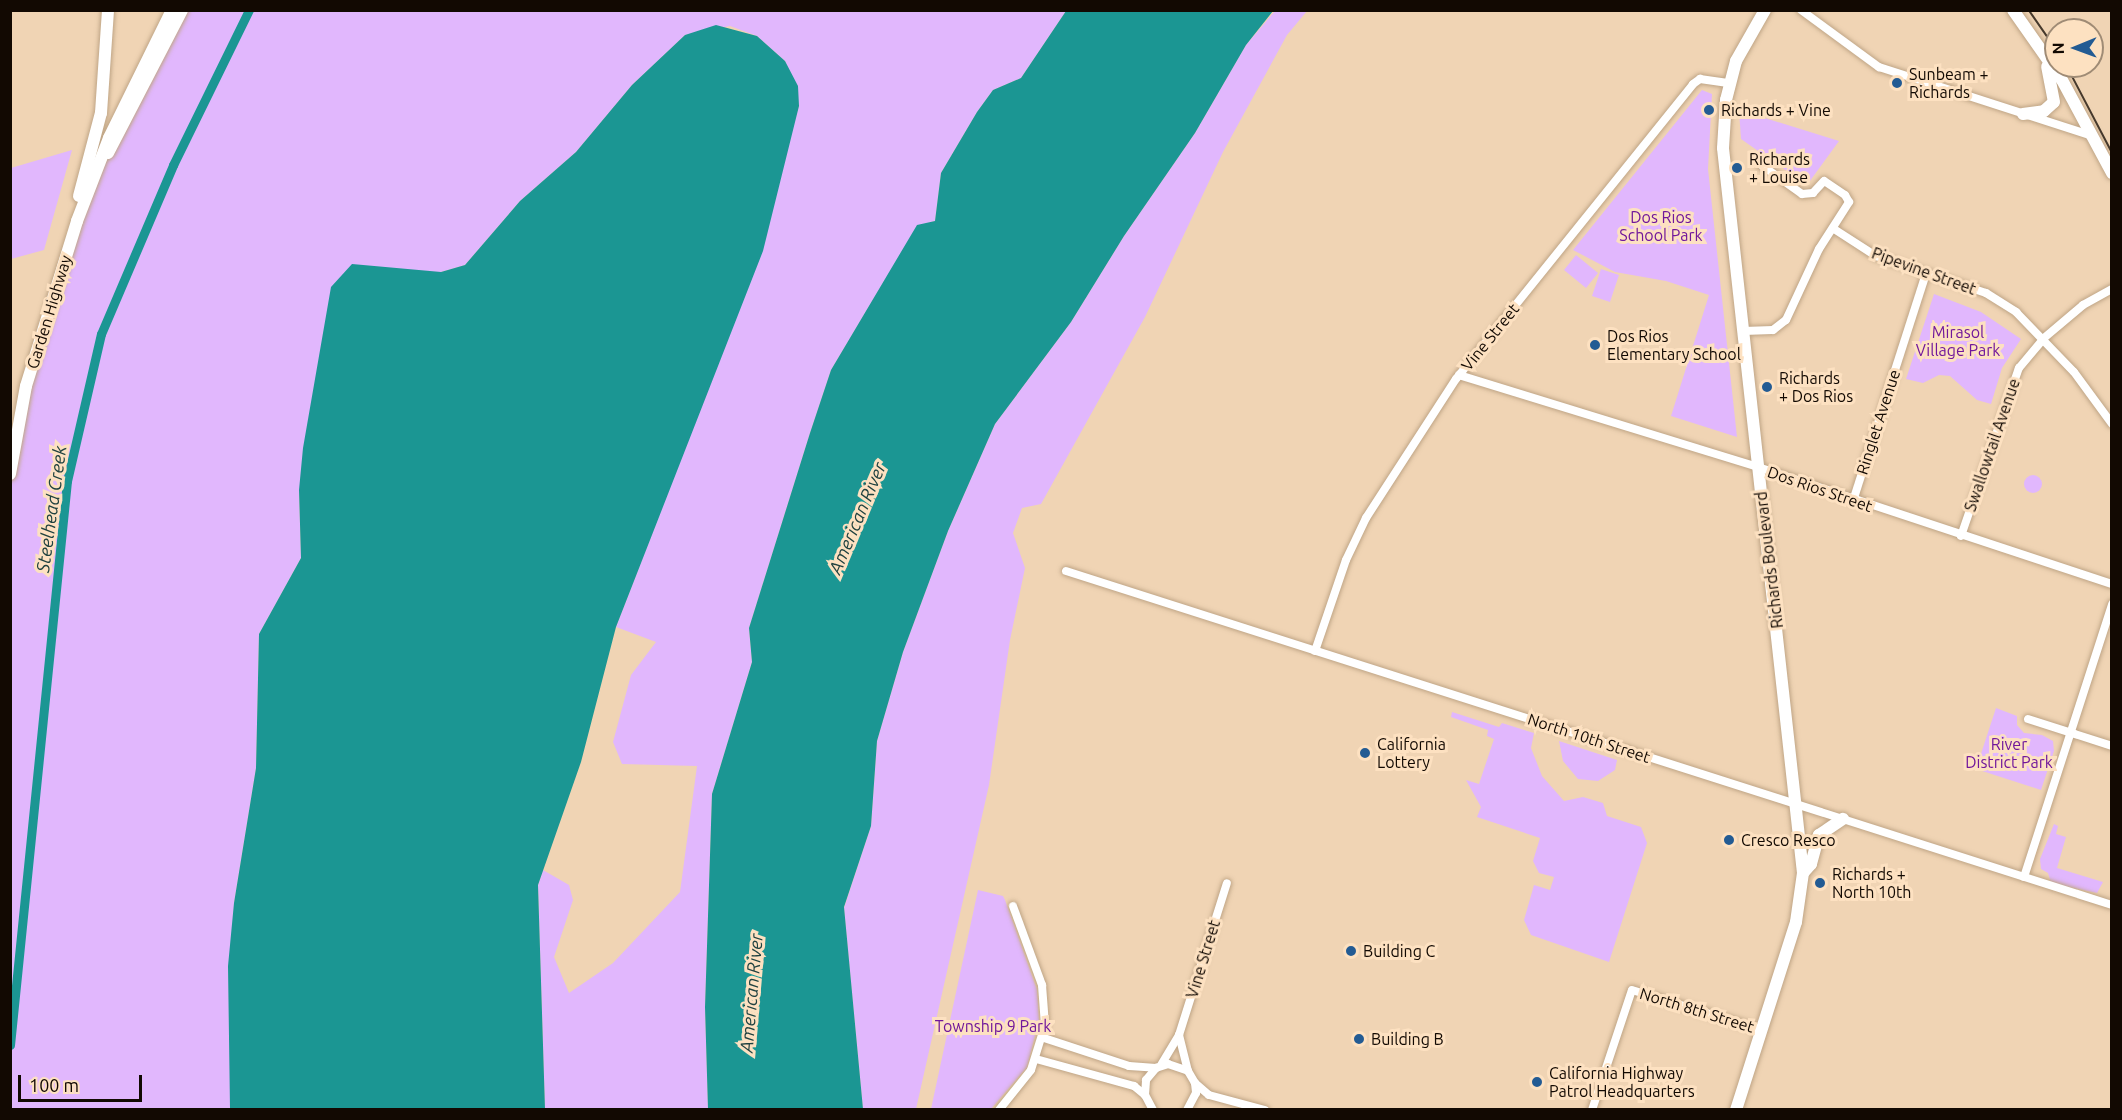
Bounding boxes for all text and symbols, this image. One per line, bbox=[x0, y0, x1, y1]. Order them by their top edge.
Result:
north arrow bbox=[2044, 18, 2104, 78]
text: N bbox=[2049, 42, 2067, 54]
place label: Sunbeam + Richards bbox=[1909, 64, 1989, 102]
marker: Sunbeam + Richards bbox=[1890, 76, 1904, 90]
place label: Richards + Vine bbox=[1721, 100, 1831, 120]
marker: Richards + Vine bbox=[1702, 103, 1716, 117]
place label: Richards + Louise bbox=[1749, 149, 1810, 187]
marker: Richards + Louise bbox=[1730, 161, 1744, 175]
park label: Dos Rios School Park bbox=[1619, 207, 1703, 245]
street label: Pipevine Street bbox=[1869, 243, 1979, 299]
street label: Garden Highway bbox=[23, 253, 75, 371]
street label: Vine Street bbox=[1457, 300, 1523, 374]
park label: Mirasol Village Park bbox=[1916, 322, 2000, 360]
place label: Dos Rios Elementary School bbox=[1607, 326, 1741, 364]
marker: Dos Rios Elementary School bbox=[1588, 338, 1602, 352]
street label: Ringlet Avenue bbox=[1852, 367, 1904, 477]
place label: Richards + Dos Rios bbox=[1779, 368, 1853, 406]
street label: Swallowtail Avenue bbox=[1960, 376, 2024, 514]
marker: Richards + Dos Rios bbox=[1760, 380, 1774, 394]
water label: Steelhead Creek bbox=[31, 444, 71, 574]
water label: American River bbox=[824, 459, 890, 577]
street label: Dos Rios Street bbox=[1765, 462, 1875, 516]
street label: Richards Boulevard bbox=[1751, 490, 1787, 630]
street label: North 10th Street bbox=[1525, 709, 1653, 767]
place label: California Lottery bbox=[1377, 734, 1446, 772]
park label: River District Park bbox=[1965, 734, 2053, 772]
marker: California Lottery bbox=[1358, 746, 1372, 760]
place label: Cresco Resco bbox=[1741, 830, 1836, 850]
marker: Cresco Resco bbox=[1722, 833, 1736, 847]
place label: Richards + North 10th bbox=[1832, 864, 1911, 902]
marker: Richards + North 10th bbox=[1813, 876, 1827, 890]
street label: Vine Street bbox=[1182, 918, 1224, 1000]
water label: American River bbox=[735, 933, 767, 1053]
place label: Building C bbox=[1363, 941, 1435, 961]
marker: Building C bbox=[1344, 944, 1358, 958]
street label: North 8th Street bbox=[1637, 983, 1757, 1037]
park label: Township 9 Park bbox=[935, 1016, 1051, 1036]
place label: Building B bbox=[1371, 1029, 1444, 1049]
marker: Building B bbox=[1352, 1032, 1366, 1046]
scale bar bbox=[21, 1063, 146, 1101]
place label: California Highway Patrol Headquarters bbox=[1549, 1063, 1695, 1101]
text: 100 m bbox=[29, 1075, 79, 1095]
marker: California Highway Patrol Headquarters bbox=[1530, 1075, 1544, 1089]

